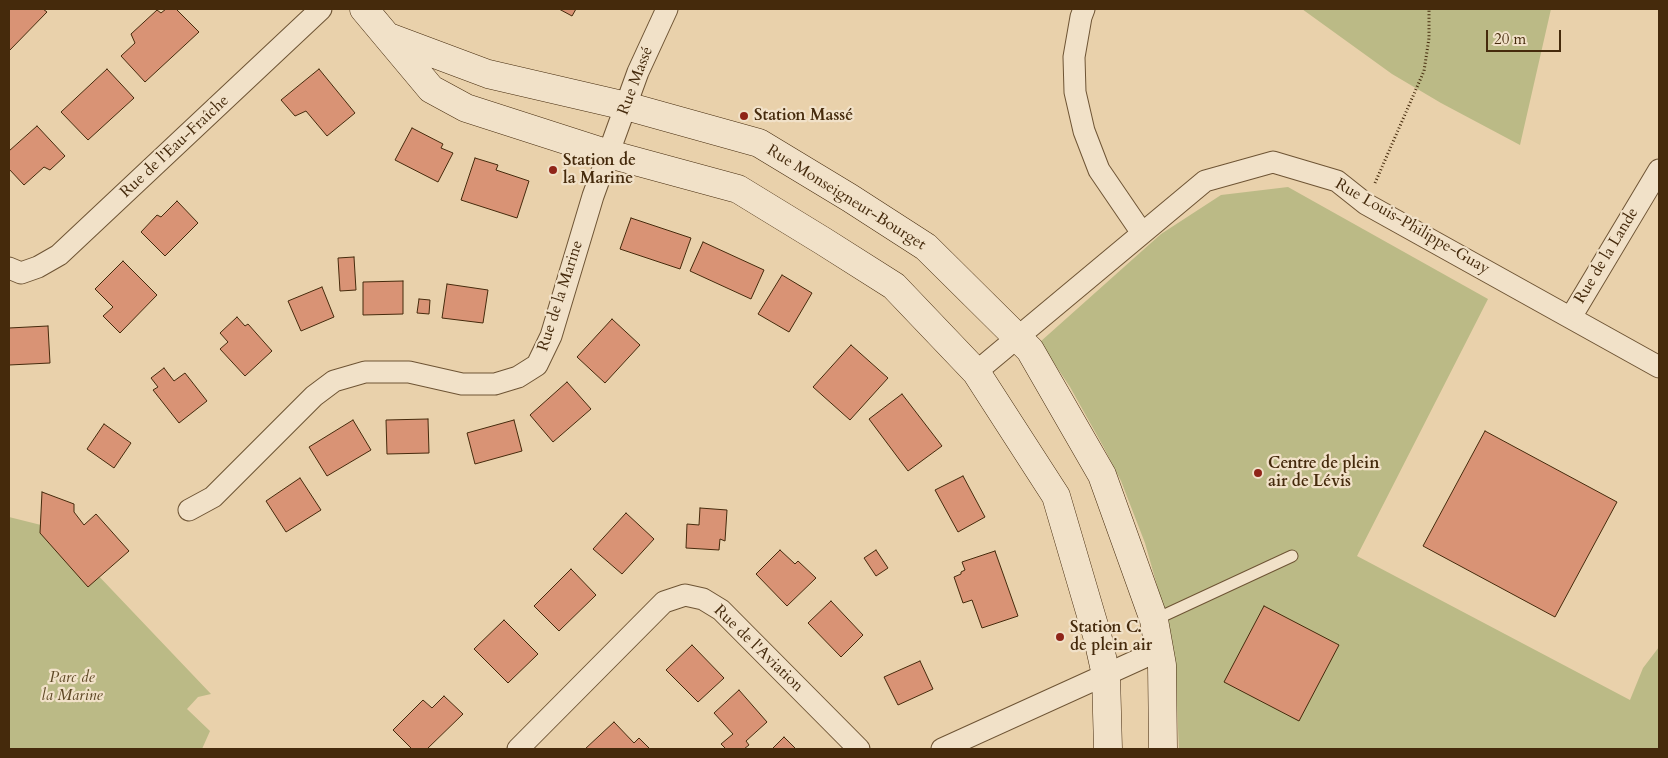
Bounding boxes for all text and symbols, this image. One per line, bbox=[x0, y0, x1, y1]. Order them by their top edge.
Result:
scale bar bbox=[1488, 20, 1563, 52]
text: 20 m bbox=[1494, 29, 1526, 49]
street label: Rue Massé bbox=[614, 44, 658, 118]
street label: Rue de l'Eau-Fraîche bbox=[117, 92, 233, 202]
place label: Station Massé bbox=[754, 106, 853, 126]
marker: Station Massé bbox=[738, 110, 750, 122]
street label: Rue Monseigneur-Bourget bbox=[763, 141, 929, 255]
place label: Station de la Marine bbox=[563, 151, 636, 189]
marker: Station de la Marine bbox=[547, 164, 559, 176]
street label: Rue Louis-Philippe-Guay bbox=[1331, 175, 1493, 279]
street label: Rue de la Lande bbox=[1571, 205, 1643, 307]
street label: Rue de la Marine bbox=[534, 238, 588, 354]
place label: Centre de plein air de Lévis bbox=[1268, 454, 1379, 492]
marker: Centre de plein air de Lévis bbox=[1252, 467, 1264, 479]
street label: Rue de l'Aviation bbox=[709, 601, 807, 697]
place label: Station C. de plein air bbox=[1070, 618, 1152, 656]
marker: Station C. de plein air bbox=[1054, 631, 1066, 643]
park label: Parc de la Marine bbox=[41, 668, 103, 706]

